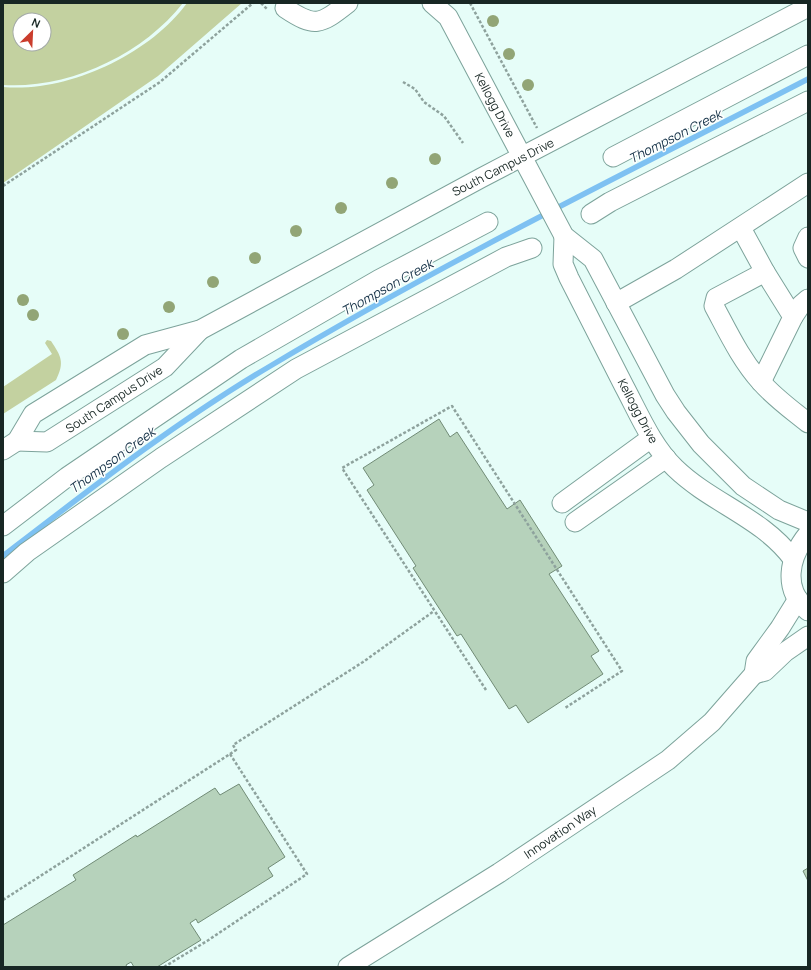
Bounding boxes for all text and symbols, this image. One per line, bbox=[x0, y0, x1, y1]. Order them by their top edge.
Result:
north arrow bbox=[12, 12, 52, 52]
text: N bbox=[30, 14, 43, 31]
street label: Kellogg Drive bbox=[471, 70, 519, 140]
water label: Thompson Creek bbox=[625, 104, 727, 167]
street label: South Campus Drive bbox=[449, 134, 557, 200]
water label: Thompson Creek bbox=[338, 253, 438, 320]
street label: South Campus Drive bbox=[62, 361, 166, 437]
street label: Kellogg Drive bbox=[614, 376, 662, 446]
water label: Thompson Creek bbox=[65, 421, 161, 497]
street label: Innovation Way bbox=[520, 801, 600, 862]

